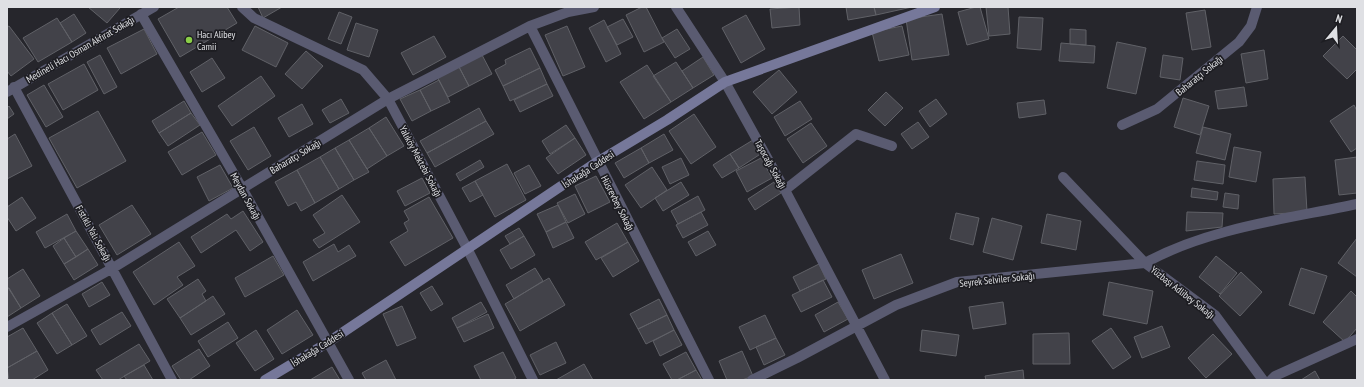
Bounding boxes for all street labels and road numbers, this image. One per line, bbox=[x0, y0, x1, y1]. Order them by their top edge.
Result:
street label: Medineli Hacı Osman Akfırat Sokağı bbox=[24, 13, 137, 86]
street label: Baharatçı Sokağı bbox=[1173, 52, 1226, 98]
street label: Yalıköy Mektebi Sokağı bbox=[396, 123, 445, 199]
street label: Baharatçı Sokağı bbox=[267, 136, 323, 177]
street label: Taşocağı Sokağı bbox=[752, 137, 789, 191]
street label: İshakağa Caddesi bbox=[560, 148, 617, 191]
street label: Meydan Sokağı bbox=[227, 170, 264, 222]
street label: Hüsrevbey Sokağı bbox=[598, 173, 637, 233]
street label: Fıstıklı Yalı Sokağı bbox=[73, 203, 114, 264]
street label: Yüzbaşı Adlibey Sokağı bbox=[1148, 263, 1217, 322]
street label: Seyrek Selviler Sokağı bbox=[959, 269, 1035, 290]
street label: İshakağa Caddesi bbox=[289, 327, 346, 370]

